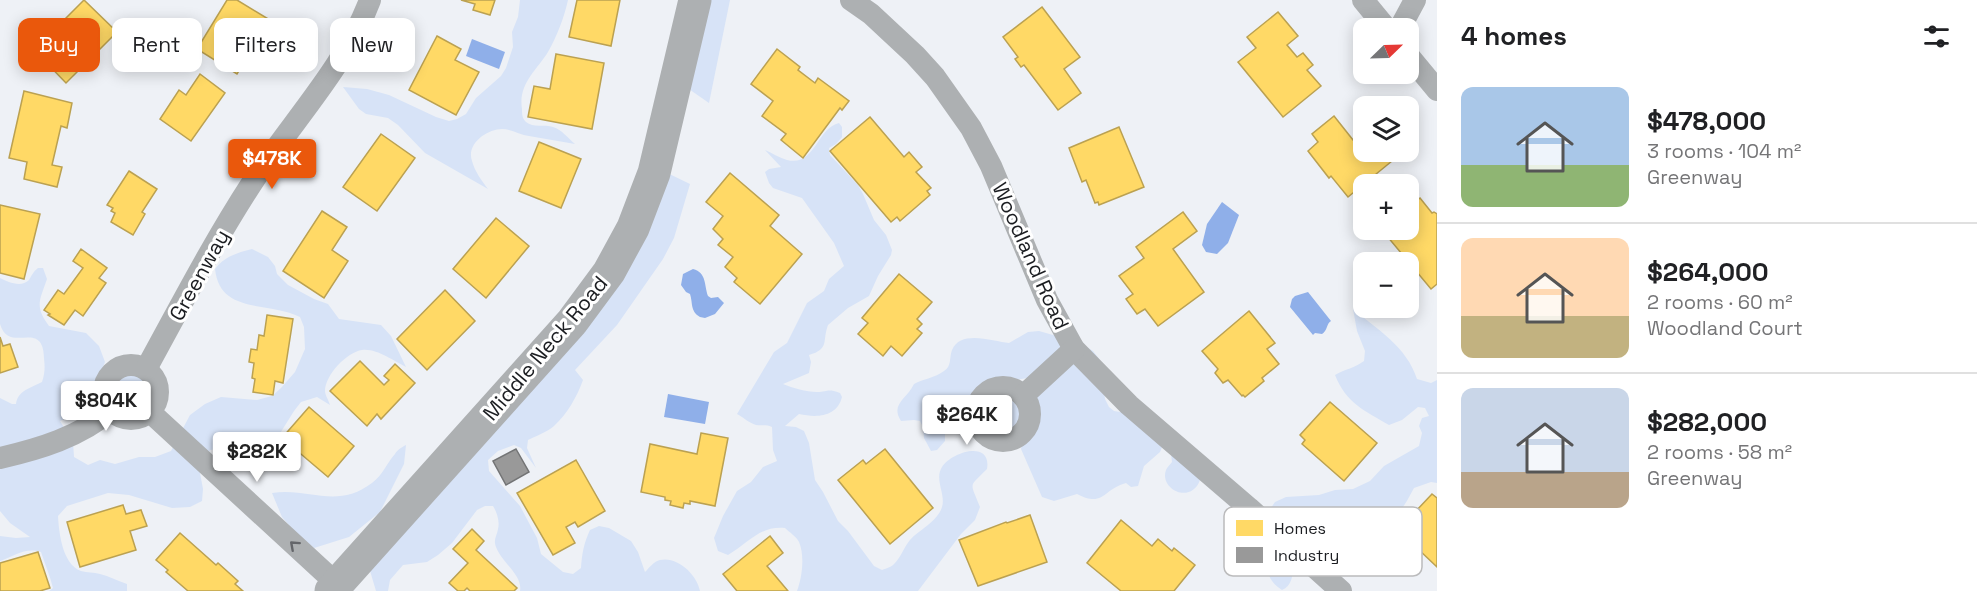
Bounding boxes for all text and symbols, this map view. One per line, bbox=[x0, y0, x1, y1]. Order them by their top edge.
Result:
chip: Buy bbox=[18, 18, 100, 72]
chip: Rent bbox=[112, 18, 202, 72]
chip: Filters bbox=[214, 18, 318, 72]
chip: New bbox=[330, 18, 415, 72]
north arrow bbox=[1353, 18, 1419, 84]
map controls bbox=[1353, 18, 1419, 318]
text: 4 homes bbox=[1461, 19, 1567, 53]
icon: filters bbox=[1920, 20, 1953, 53]
button: layers bbox=[1353, 96, 1419, 162]
text: $478,000 bbox=[1647, 104, 1766, 138]
icon: home bbox=[1509, 111, 1581, 183]
text: 3 rooms · 104 m² bbox=[1647, 138, 1801, 164]
pin: $478K bbox=[230, 139, 314, 190]
text: $478K bbox=[242, 145, 302, 171]
text: Greenway bbox=[1647, 164, 1743, 190]
button: + bbox=[1353, 174, 1419, 240]
street label: Woodland Road bbox=[987, 178, 1075, 334]
street label: Greenway bbox=[163, 225, 235, 325]
button: − bbox=[1353, 252, 1419, 318]
text: $264,000 bbox=[1647, 255, 1769, 289]
icon: home bbox=[1509, 262, 1581, 334]
street label: Middle Neck Road bbox=[477, 270, 613, 426]
text: 2 rooms · 60 m² bbox=[1647, 289, 1793, 315]
text: Woodland Court bbox=[1647, 315, 1803, 341]
pin: $804K bbox=[64, 381, 148, 432]
text: $804K bbox=[75, 387, 137, 413]
pin: $264K bbox=[925, 395, 1009, 446]
text: $264K bbox=[936, 401, 998, 427]
text: $282,000 bbox=[1647, 405, 1767, 439]
icon: home bbox=[1509, 412, 1581, 484]
pin: $282K bbox=[215, 432, 299, 483]
text: $282K bbox=[227, 438, 287, 464]
text: 2 rooms · 58 m² bbox=[1647, 439, 1792, 465]
text: Greenway bbox=[1647, 465, 1743, 491]
legend bbox=[1224, 507, 1422, 576]
text: Homes bbox=[1274, 518, 1326, 539]
one-way arrow bbox=[290, 541, 301, 552]
text: Industry bbox=[1274, 545, 1339, 566]

